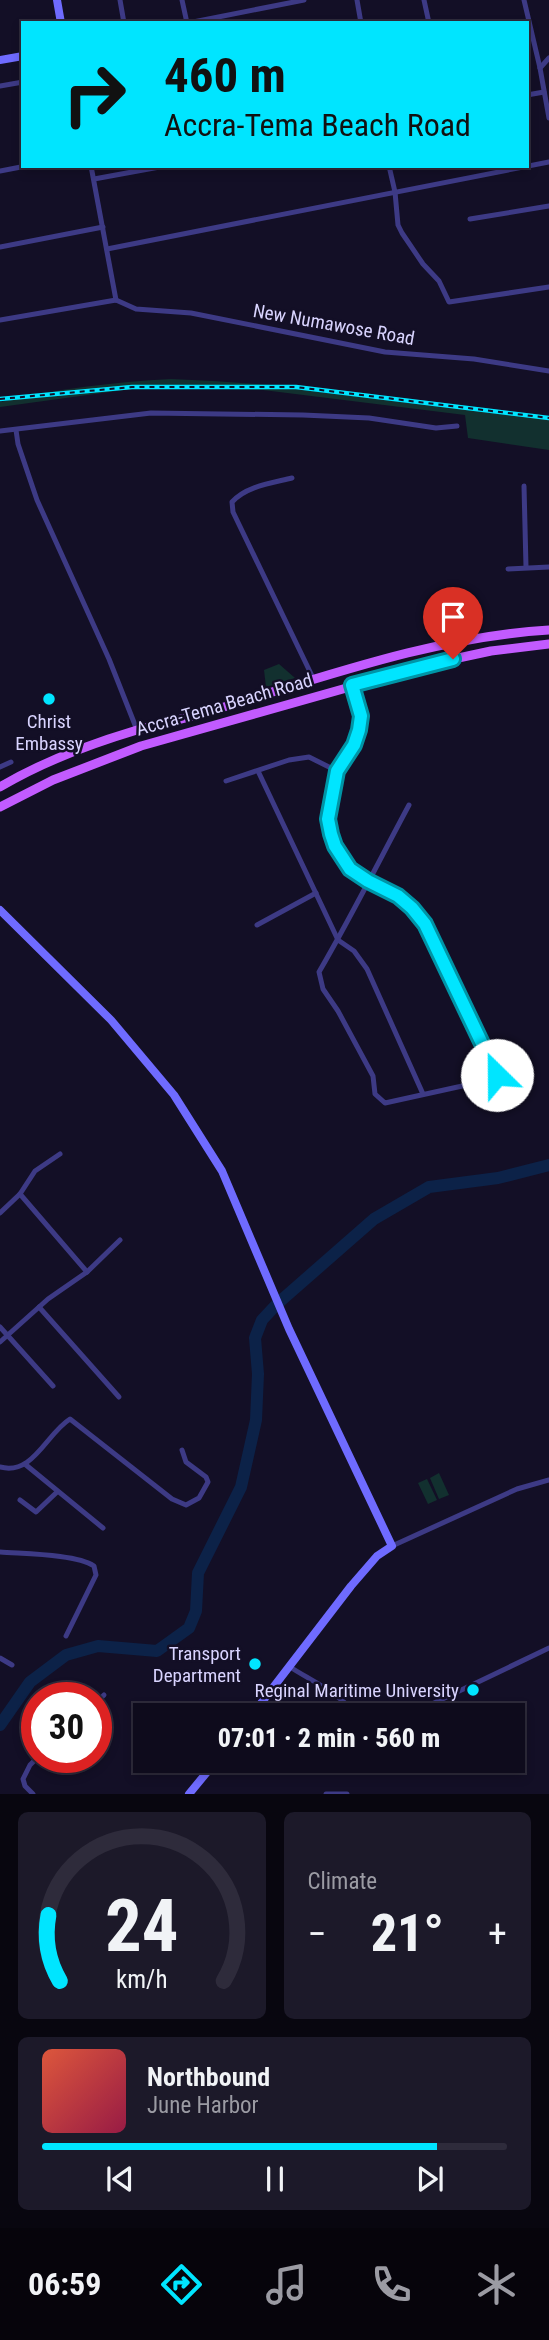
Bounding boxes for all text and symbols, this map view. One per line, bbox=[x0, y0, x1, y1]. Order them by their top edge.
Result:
text: 460 m bbox=[164, 47, 286, 104]
icon: right bbox=[49, 49, 140, 140]
text: Accra-Tema Beach Road bbox=[164, 106, 471, 144]
street label: New Numawose Road bbox=[251, 299, 417, 350]
pin bbox=[423, 587, 483, 659]
icon: arrive bbox=[434, 598, 472, 636]
street label: Accra-Tema Beach Road bbox=[133, 668, 315, 741]
marker: Christ Embassy bbox=[41, 691, 57, 707]
place label: Christ Embassy bbox=[15, 710, 83, 755]
position arrow bbox=[460, 1038, 534, 1112]
place label: Transport Department bbox=[153, 1642, 241, 1687]
marker: Transport Department bbox=[247, 1656, 263, 1672]
place label: Reginal Maritime University bbox=[255, 1679, 459, 1702]
speed limit sign: 30 bbox=[21, 1682, 112, 1773]
marker: Reginal Maritime University bbox=[465, 1682, 481, 1698]
text: 07:01 · 2 min · 560 m bbox=[218, 1723, 440, 1753]
text: Climate bbox=[308, 1868, 377, 1895]
text: 24 bbox=[105, 1884, 179, 1970]
text: 21° bbox=[371, 1903, 444, 1964]
text: − bbox=[308, 1912, 327, 1956]
text: + bbox=[488, 1912, 507, 1956]
text: km/h bbox=[116, 1965, 167, 1994]
text: Northbound bbox=[147, 2062, 270, 2092]
text: June Harbor bbox=[147, 2092, 259, 2119]
icon: previous bbox=[101, 2160, 139, 2198]
icon: pause bbox=[256, 2160, 294, 2198]
icon: next bbox=[411, 2160, 449, 2198]
icon: directions bbox=[157, 2260, 206, 2309]
icon: music bbox=[262, 2260, 311, 2309]
icon: phone bbox=[367, 2260, 416, 2309]
icon: climate bbox=[472, 2260, 521, 2309]
text: 06:59 bbox=[28, 2265, 101, 2303]

